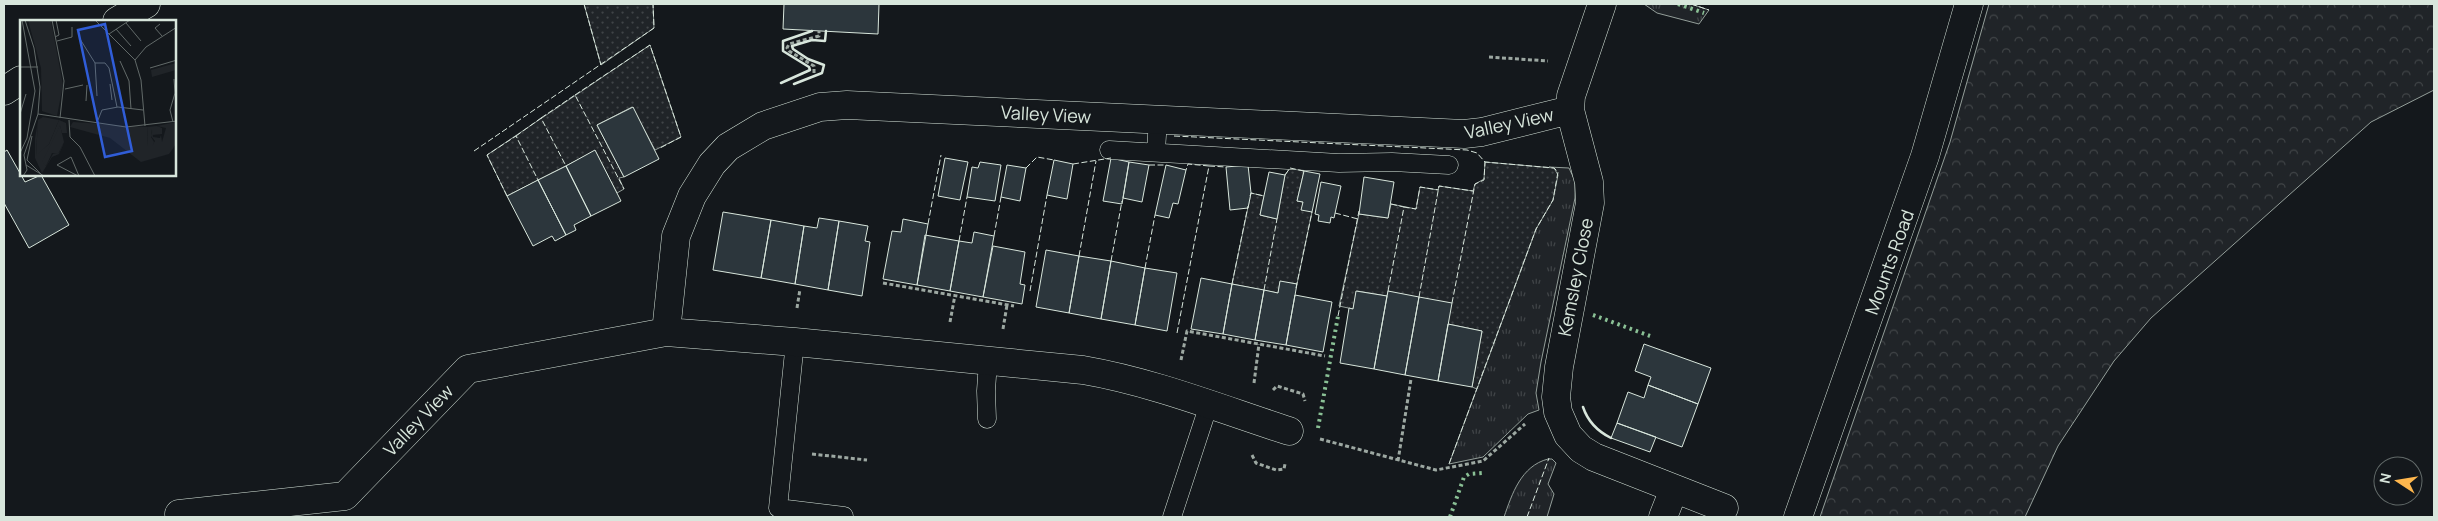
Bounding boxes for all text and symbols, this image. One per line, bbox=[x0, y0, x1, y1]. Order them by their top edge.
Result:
inset map bbox=[20, 20, 176, 176]
street label: Valley View bbox=[1000, 100, 1092, 128]
street label: Valley View bbox=[1462, 102, 1556, 144]
street label: Mounts Road bbox=[1859, 206, 1919, 318]
street label: Kemsley Close bbox=[1552, 216, 1598, 338]
street label: Valley View bbox=[378, 379, 458, 461]
north arrow bbox=[2373, 456, 2423, 506]
text: N bbox=[2374, 471, 2395, 485]

